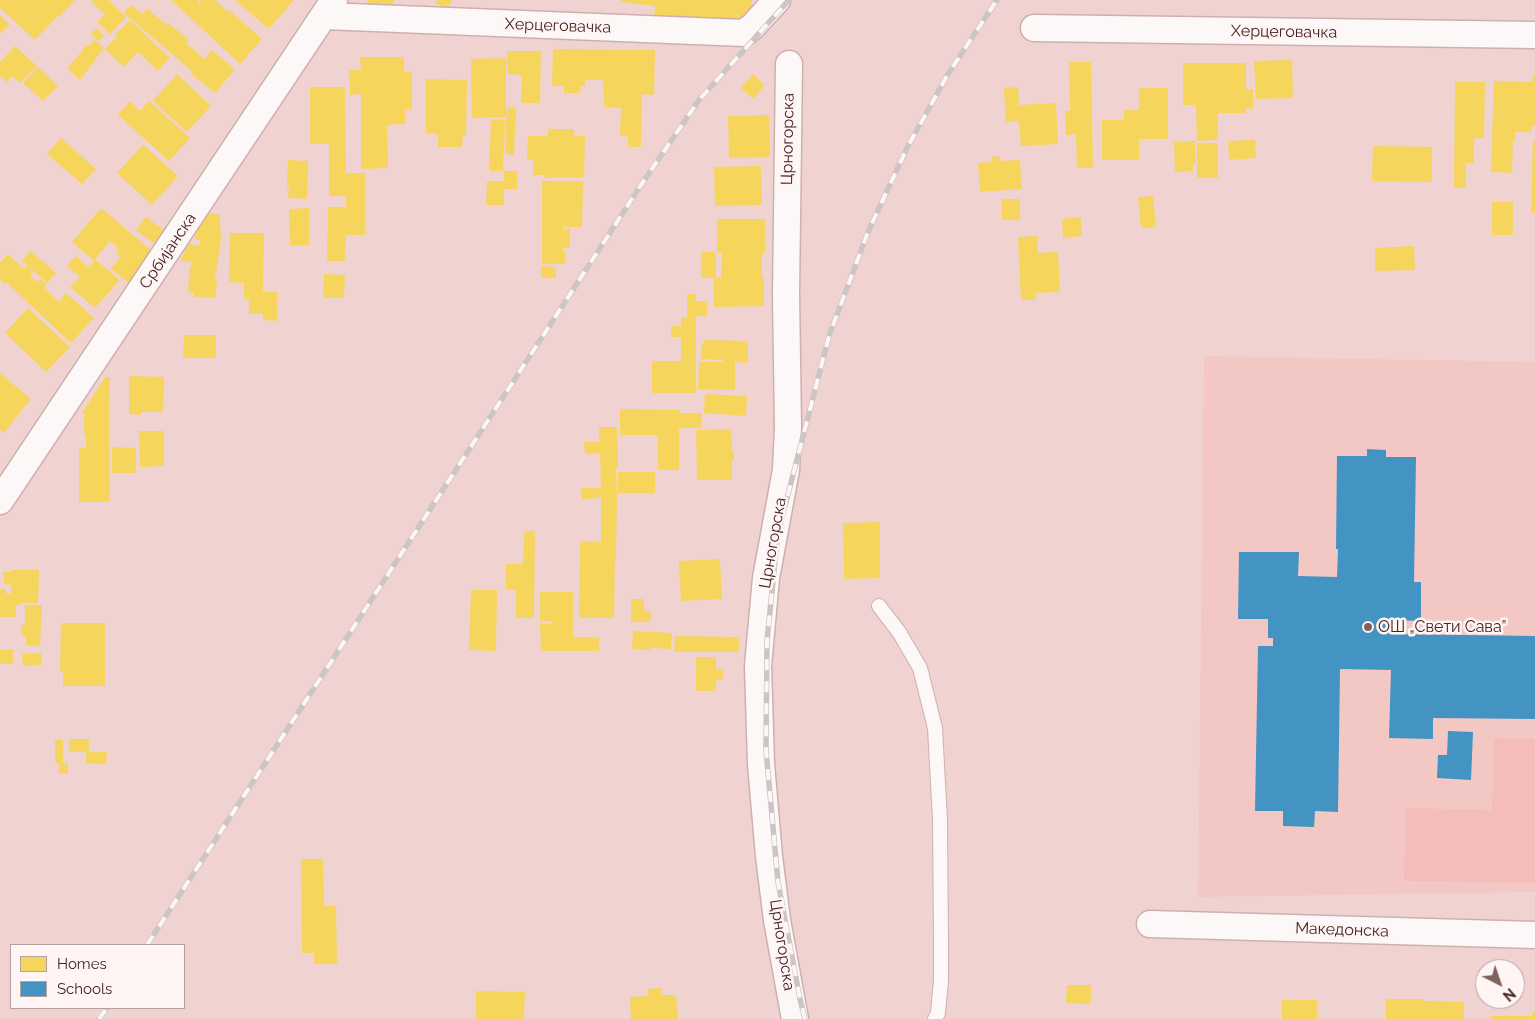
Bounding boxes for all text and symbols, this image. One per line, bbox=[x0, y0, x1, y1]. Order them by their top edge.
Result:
street label: Херцеговачка bbox=[504, 15, 612, 37]
street label: Херцеговачка bbox=[1231, 21, 1337, 43]
street label: Црногорска bbox=[778, 93, 798, 185]
street label: Србијанска bbox=[136, 209, 200, 293]
street label: Црногорска bbox=[756, 496, 790, 590]
place label: ОШ „Свети Сава” bbox=[1378, 617, 1506, 637]
marker: ОШ „Свети Сава” bbox=[1362, 621, 1374, 633]
street label: Црногорска bbox=[765, 898, 799, 992]
street label: Македонска bbox=[1295, 919, 1389, 941]
legend bbox=[10, 944, 185, 1009]
text: Homes bbox=[57, 955, 107, 973]
north arrow bbox=[1475, 959, 1525, 1009]
text: Schools bbox=[57, 980, 112, 998]
text: N bbox=[1500, 985, 1518, 1004]

